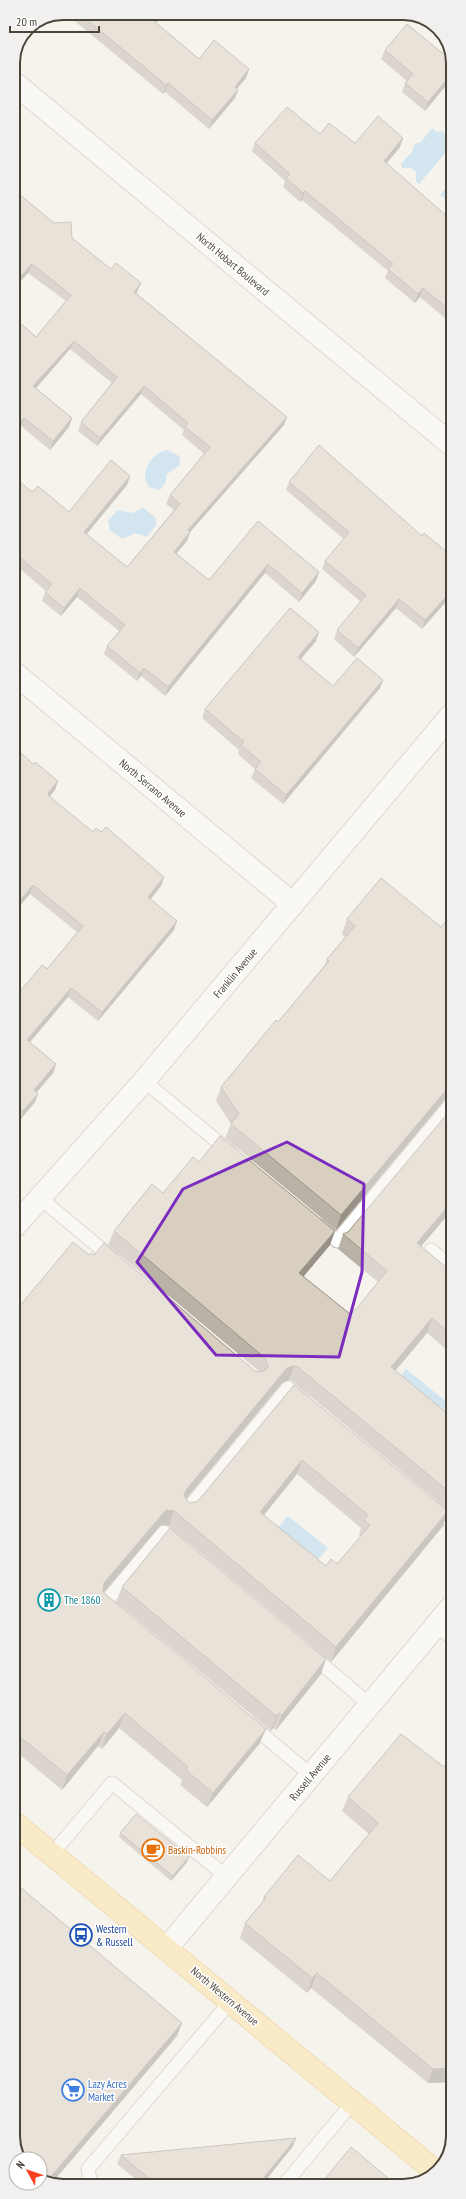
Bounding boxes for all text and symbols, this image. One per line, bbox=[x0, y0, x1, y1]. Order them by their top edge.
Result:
scale bar bbox=[10, 8, 99, 34]
text: 20 m bbox=[16, 14, 37, 29]
street label: North Hobart Boulevard bbox=[194, 229, 272, 299]
street label: North Serrano Avenue bbox=[117, 756, 190, 820]
street label: Franklin Avenue bbox=[210, 945, 260, 1001]
building icon: The 1860 bbox=[36, 1587, 62, 1613]
place label: The 1860 bbox=[64, 1593, 100, 1607]
street label: Russell Avenue bbox=[286, 1750, 334, 1803]
cafe icon: Baskin-Robbins bbox=[140, 1837, 166, 1863]
place label: Baskin-Robbins bbox=[168, 1843, 226, 1857]
bus stop icon: Western & Russell bbox=[68, 1922, 94, 1948]
place label: Western & Russell bbox=[96, 1922, 133, 1949]
street label: North Western Avenue bbox=[188, 1964, 262, 2029]
supermarket icon: Lazy Acres Market bbox=[60, 2077, 86, 2103]
place label: Lazy Acres Market bbox=[88, 2077, 127, 2104]
north arrow bbox=[8, 2151, 48, 2191]
text: N bbox=[13, 2158, 28, 2171]

